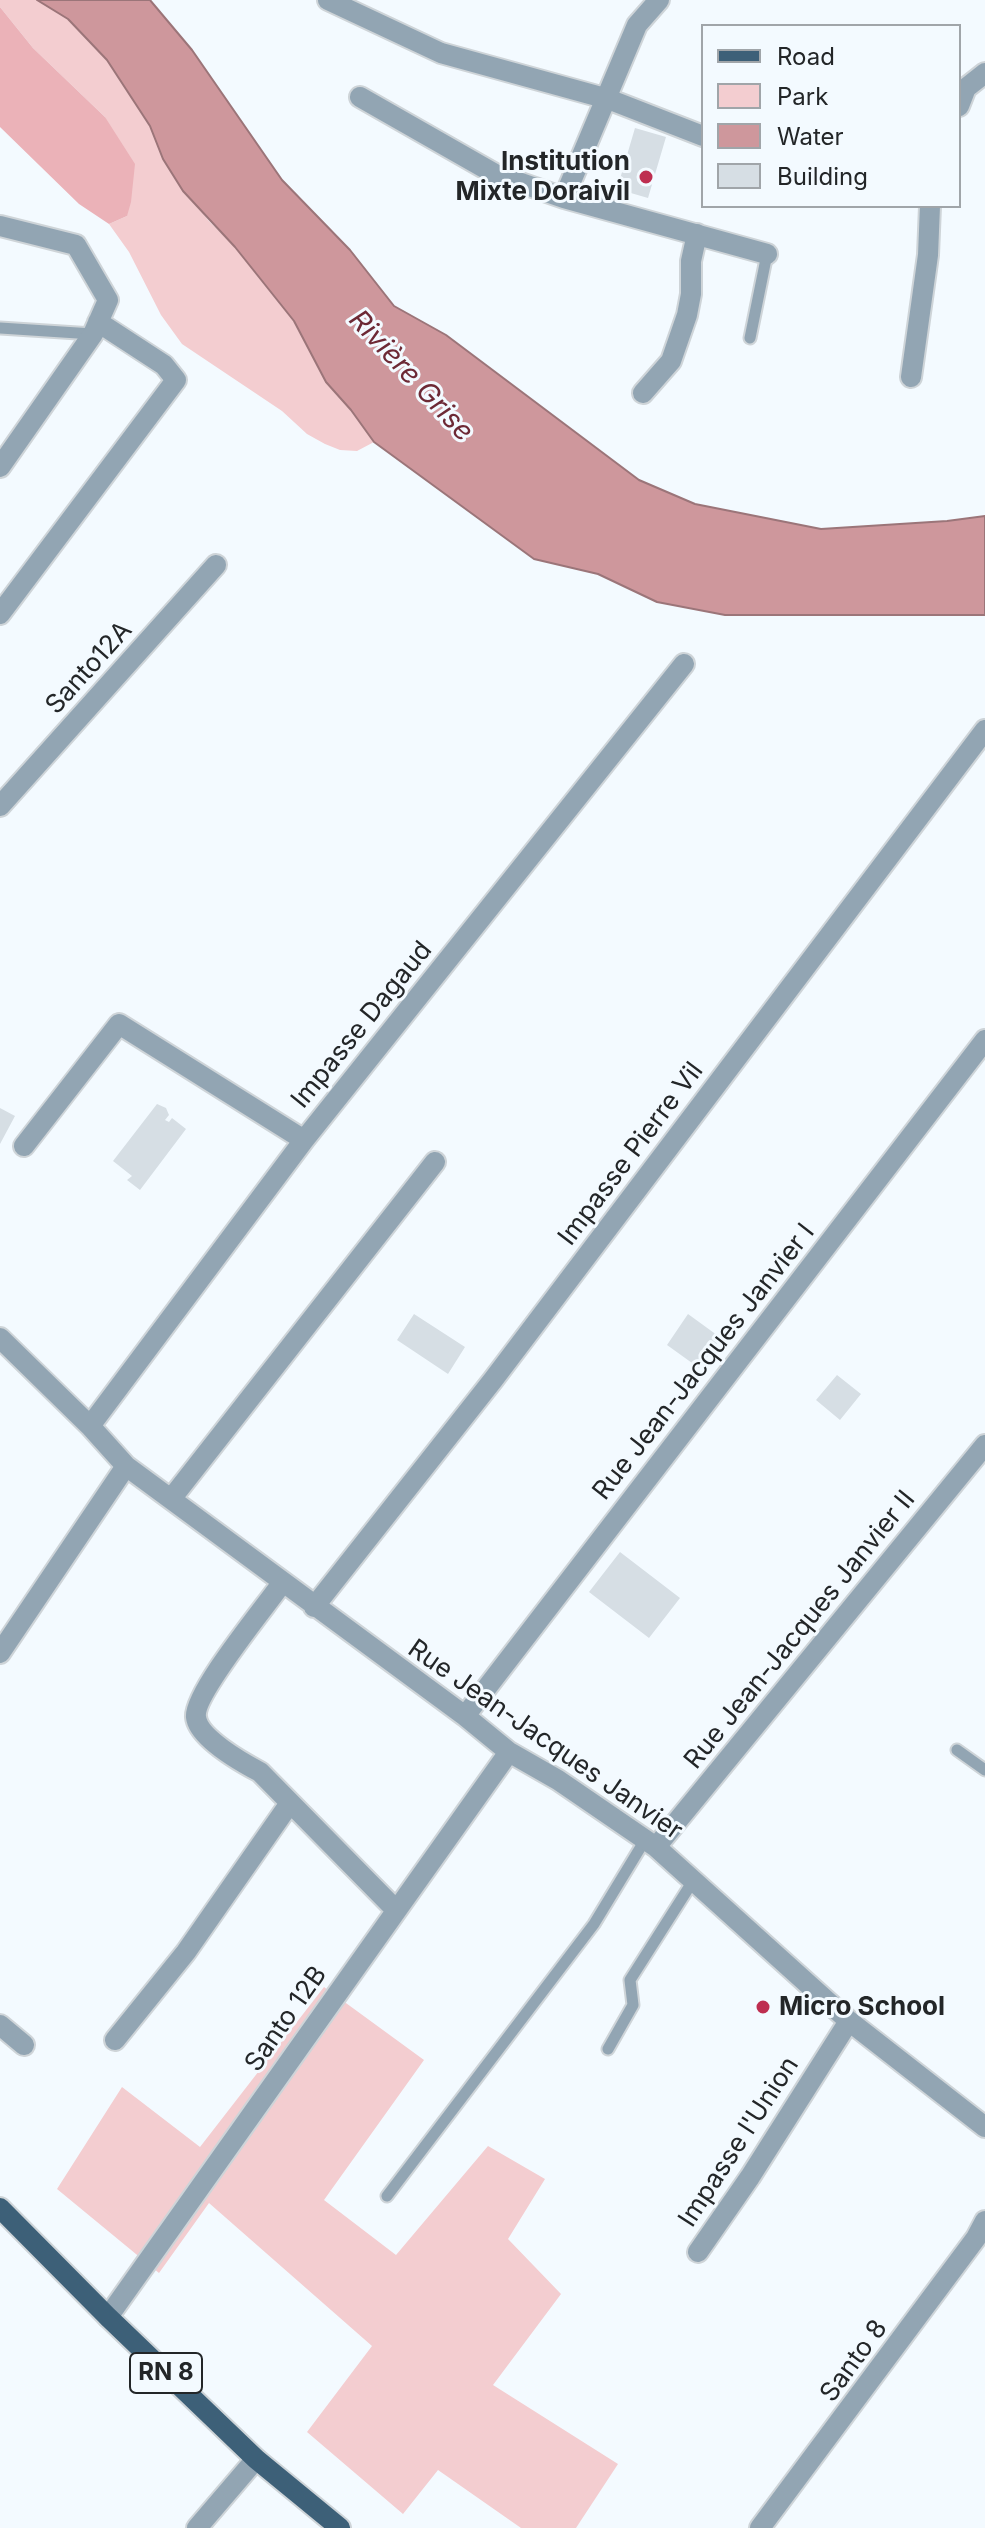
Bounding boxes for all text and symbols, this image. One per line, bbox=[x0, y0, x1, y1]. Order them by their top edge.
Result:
legend bbox=[701, 24, 961, 208]
text: Road bbox=[777, 42, 835, 71]
text: Park bbox=[777, 82, 828, 111]
text: Water bbox=[777, 122, 844, 151]
place label: Institution Mixte Doraivil bbox=[456, 146, 630, 208]
text: Building bbox=[777, 162, 868, 191]
marker: Institution Mixte Doraivil bbox=[637, 168, 655, 186]
water label: Rivière Grise bbox=[342, 303, 480, 449]
street label: Santo12A bbox=[39, 615, 139, 721]
street label: Impasse Dagaud bbox=[285, 935, 439, 1115]
street label: Impasse Pierre Vil bbox=[552, 1056, 710, 1252]
street label: Rue Jean-Jacques Janvier I bbox=[586, 1218, 822, 1506]
street label: Rue Jean-Jacques Janvier II bbox=[678, 1485, 922, 1775]
street label: Rue Jean-Jacques Janvier bbox=[402, 1633, 688, 1847]
street label: Santo 12B bbox=[238, 1960, 334, 2078]
place label: Micro School bbox=[779, 1991, 945, 2023]
marker: Micro School bbox=[754, 1998, 772, 2016]
street label: Impasse l'Union bbox=[672, 2051, 806, 2233]
street label: Santo 8 bbox=[814, 2314, 894, 2408]
road number: RN 8 bbox=[130, 2353, 202, 2393]

